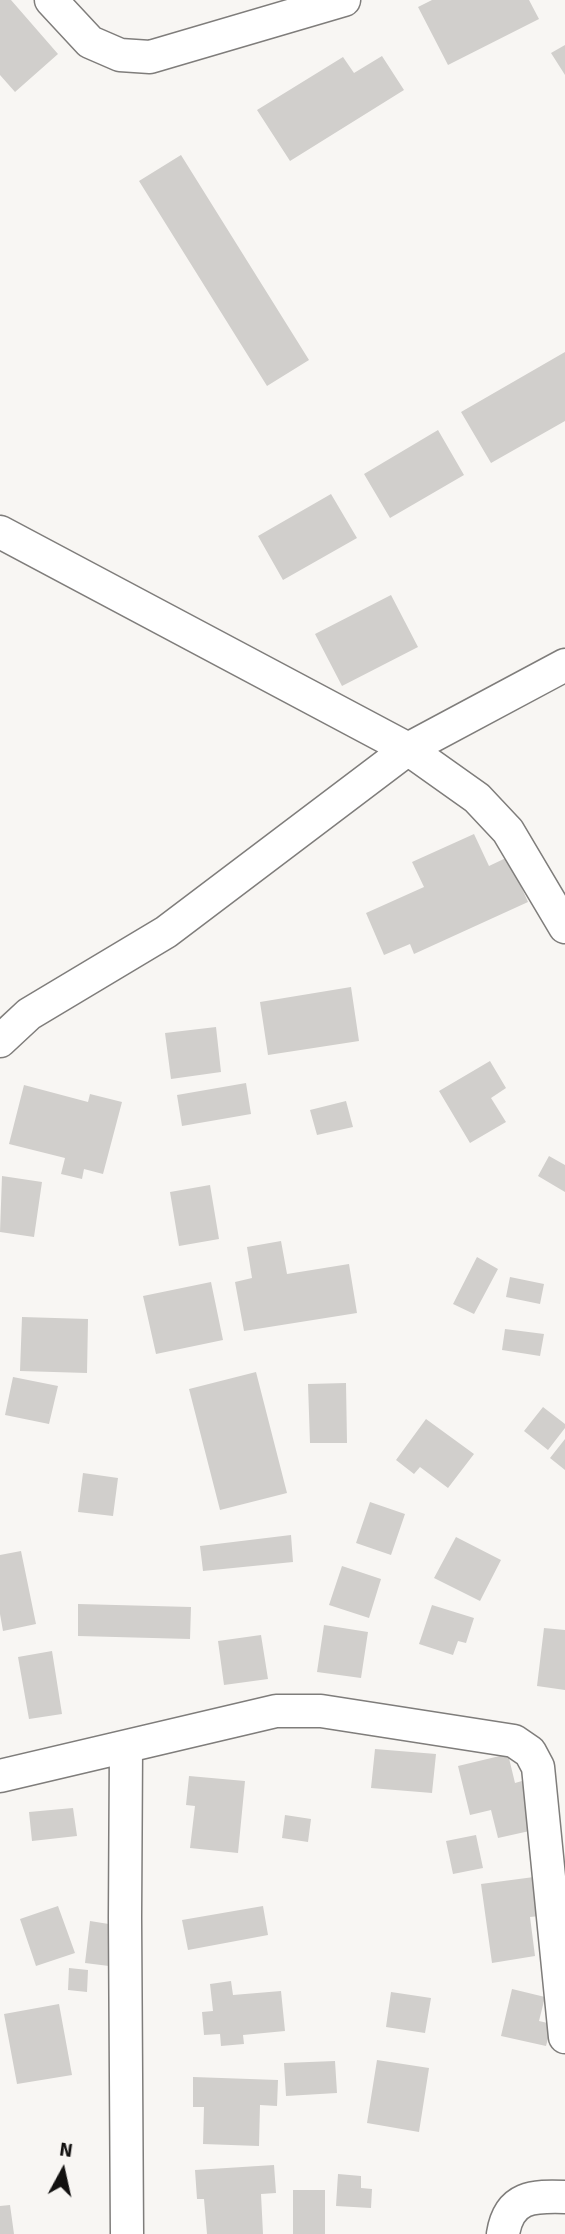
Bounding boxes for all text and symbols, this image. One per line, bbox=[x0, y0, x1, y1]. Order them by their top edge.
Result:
north arrow bbox=[28, 2136, 98, 2206]
text: N bbox=[58, 2137, 74, 2163]

